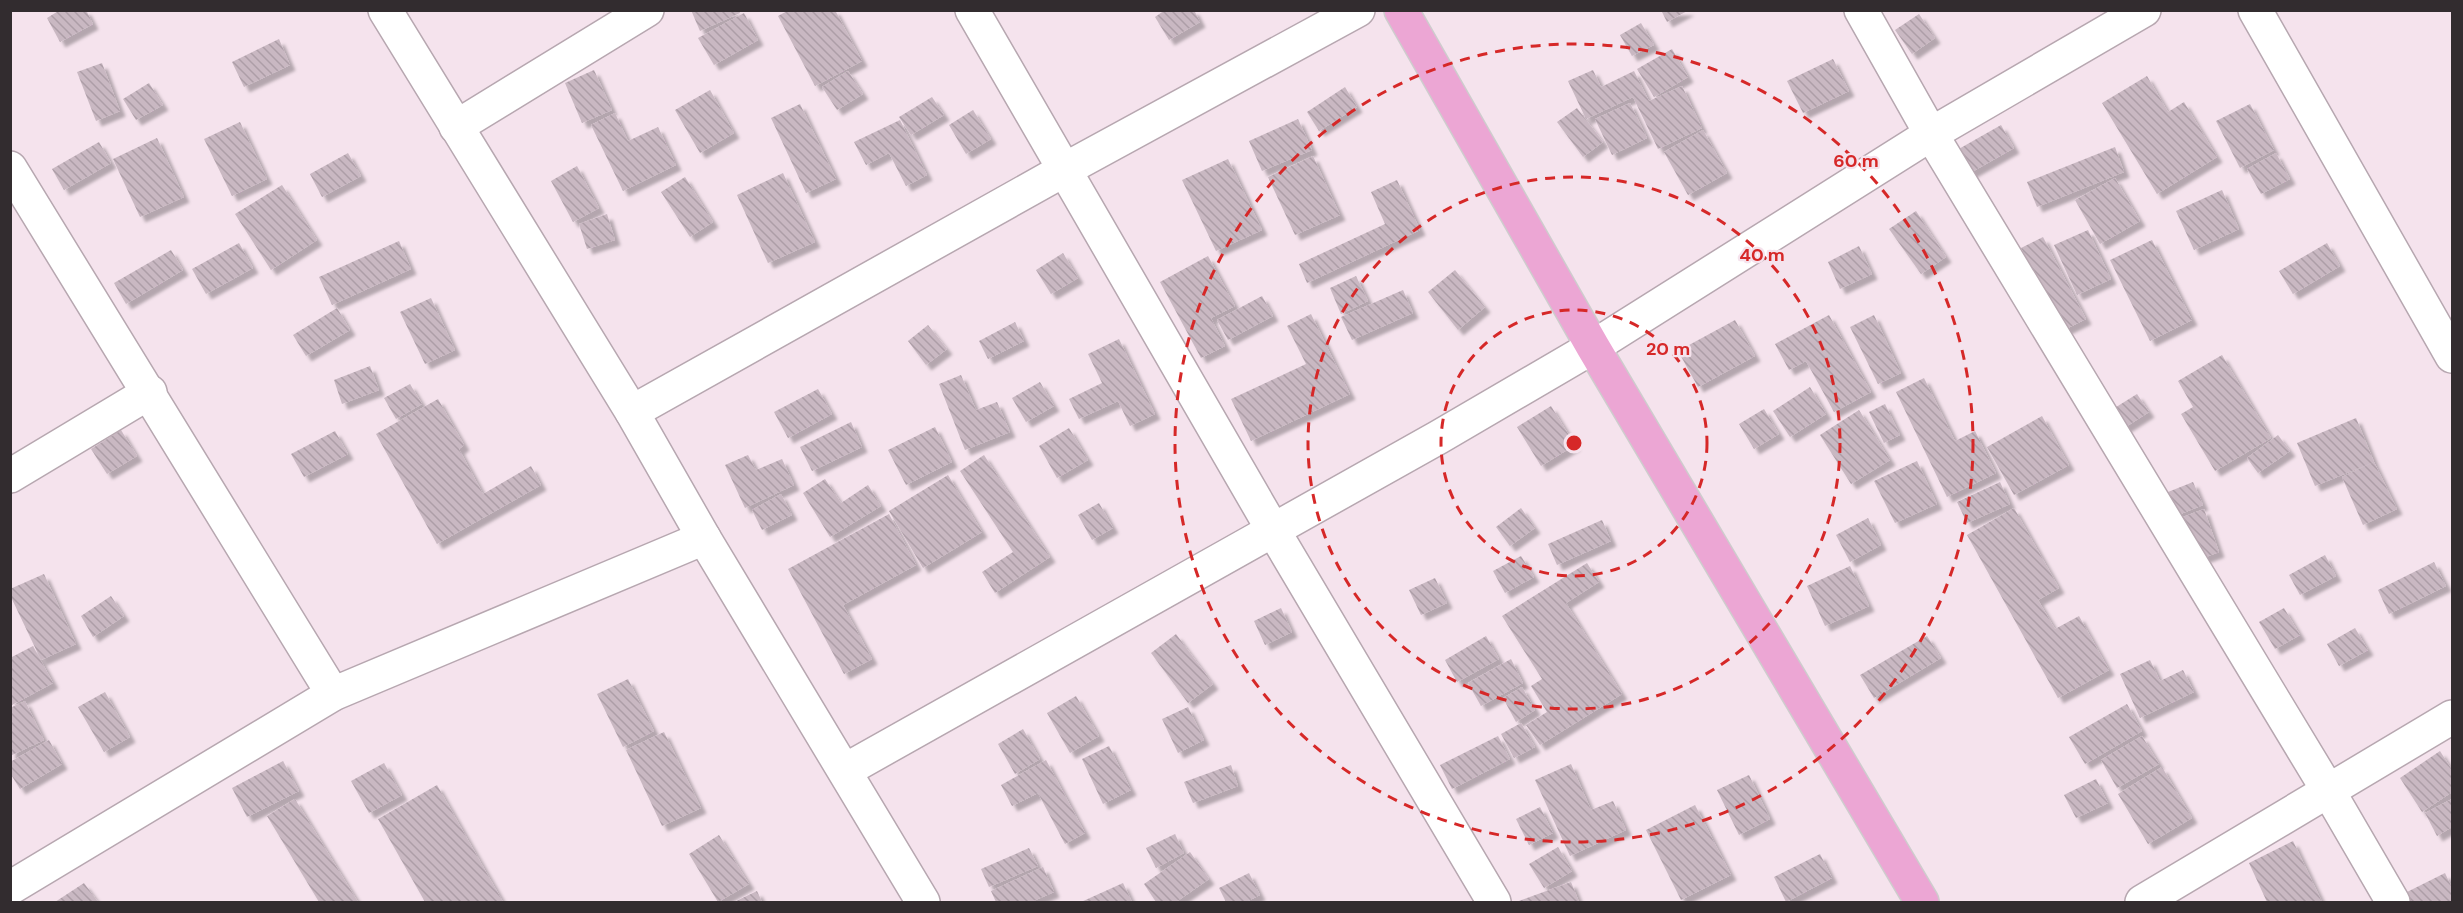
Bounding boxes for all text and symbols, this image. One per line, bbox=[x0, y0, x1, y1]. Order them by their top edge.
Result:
text: 60 m bbox=[1833, 149, 1879, 173]
text: 40 m bbox=[1739, 243, 1785, 267]
text: 20 m bbox=[1646, 337, 1690, 361]
centre of rings bbox=[1564, 433, 1584, 453]

